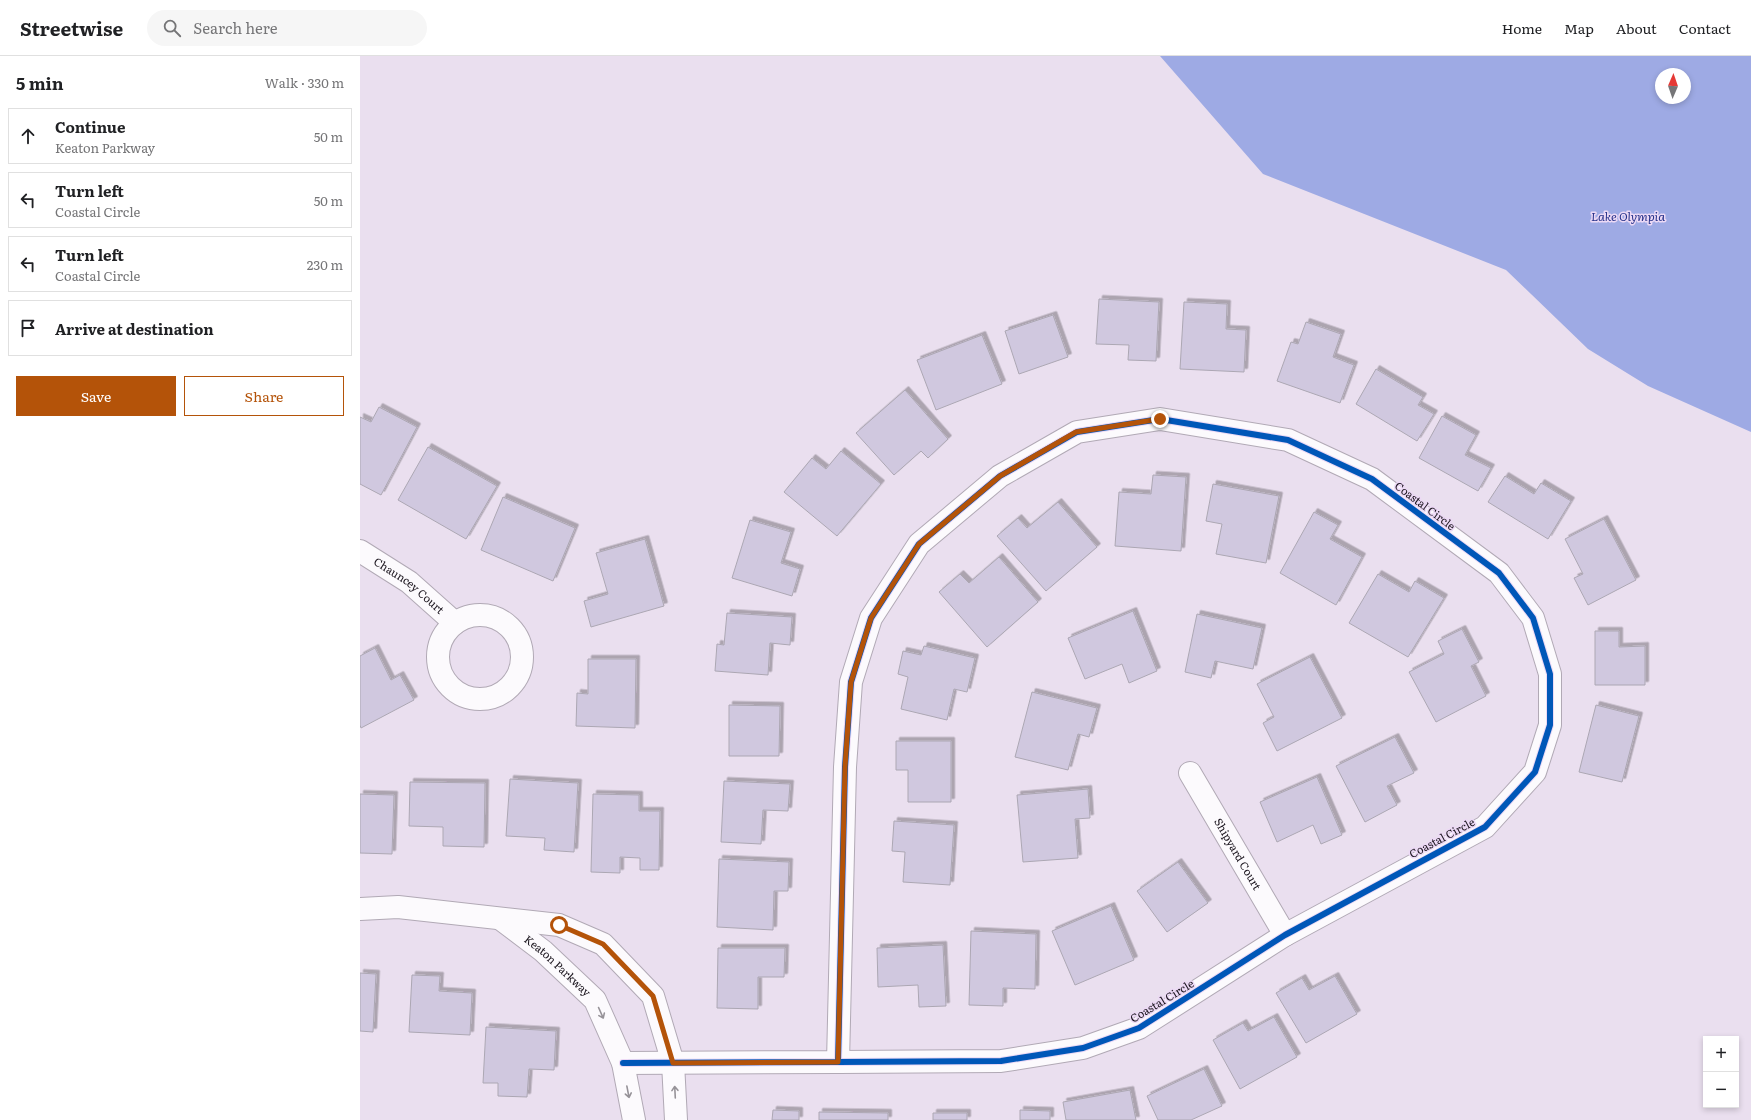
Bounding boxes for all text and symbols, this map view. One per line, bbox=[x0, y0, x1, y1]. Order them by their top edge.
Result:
search box bbox=[147, 10, 427, 46]
text: Streetwise bbox=[20, 14, 123, 42]
text: Search here bbox=[193, 16, 277, 39]
icon: search bbox=[161, 17, 183, 39]
text: Home bbox=[1502, 18, 1542, 38]
text: Map bbox=[1564, 18, 1594, 38]
text: About bbox=[1616, 18, 1657, 38]
text: Contact bbox=[1679, 18, 1731, 38]
north arrow bbox=[1655, 68, 1691, 104]
text: 5 min bbox=[16, 70, 64, 95]
text: Walk · 330 m bbox=[265, 73, 344, 92]
text: Continue bbox=[55, 115, 125, 138]
icon: ahead bbox=[17, 125, 39, 147]
text: 50 m bbox=[314, 127, 343, 146]
text: Keaton Parkway bbox=[55, 138, 155, 157]
text: Turn left bbox=[55, 179, 124, 202]
icon: left bbox=[17, 189, 39, 211]
text: 50 m bbox=[314, 191, 343, 210]
text: Coastal Circle bbox=[55, 202, 140, 221]
water label: Lake Olympia bbox=[1591, 207, 1665, 225]
text: Turn left bbox=[55, 243, 124, 266]
icon: left bbox=[17, 253, 39, 275]
text: 230 m bbox=[307, 255, 343, 274]
text: Coastal Circle bbox=[55, 266, 140, 285]
icon: arrive bbox=[17, 317, 39, 339]
text: Arrive at destination bbox=[55, 317, 214, 340]
button: Save bbox=[16, 376, 176, 416]
button: Share bbox=[184, 376, 344, 416]
route end bbox=[1151, 410, 1169, 428]
street label: Coastal Circle bbox=[1392, 477, 1459, 533]
street label: Chauncey Court bbox=[371, 553, 449, 617]
street label: Coastal Circle bbox=[1406, 813, 1477, 861]
street label: Shipyard Court bbox=[1211, 815, 1266, 893]
route start bbox=[550, 916, 568, 934]
street label: Keaton Parkway bbox=[521, 931, 595, 1000]
street label: Coastal Circle bbox=[1126, 975, 1197, 1026]
one-way arrow bbox=[598, 1006, 605, 1018]
map controls bbox=[1703, 1036, 1739, 1108]
button: + bbox=[1703, 1036, 1739, 1072]
button: − bbox=[1703, 1072, 1739, 1108]
one-way arrow bbox=[625, 1085, 633, 1098]
one-way arrow bbox=[671, 1085, 679, 1098]

